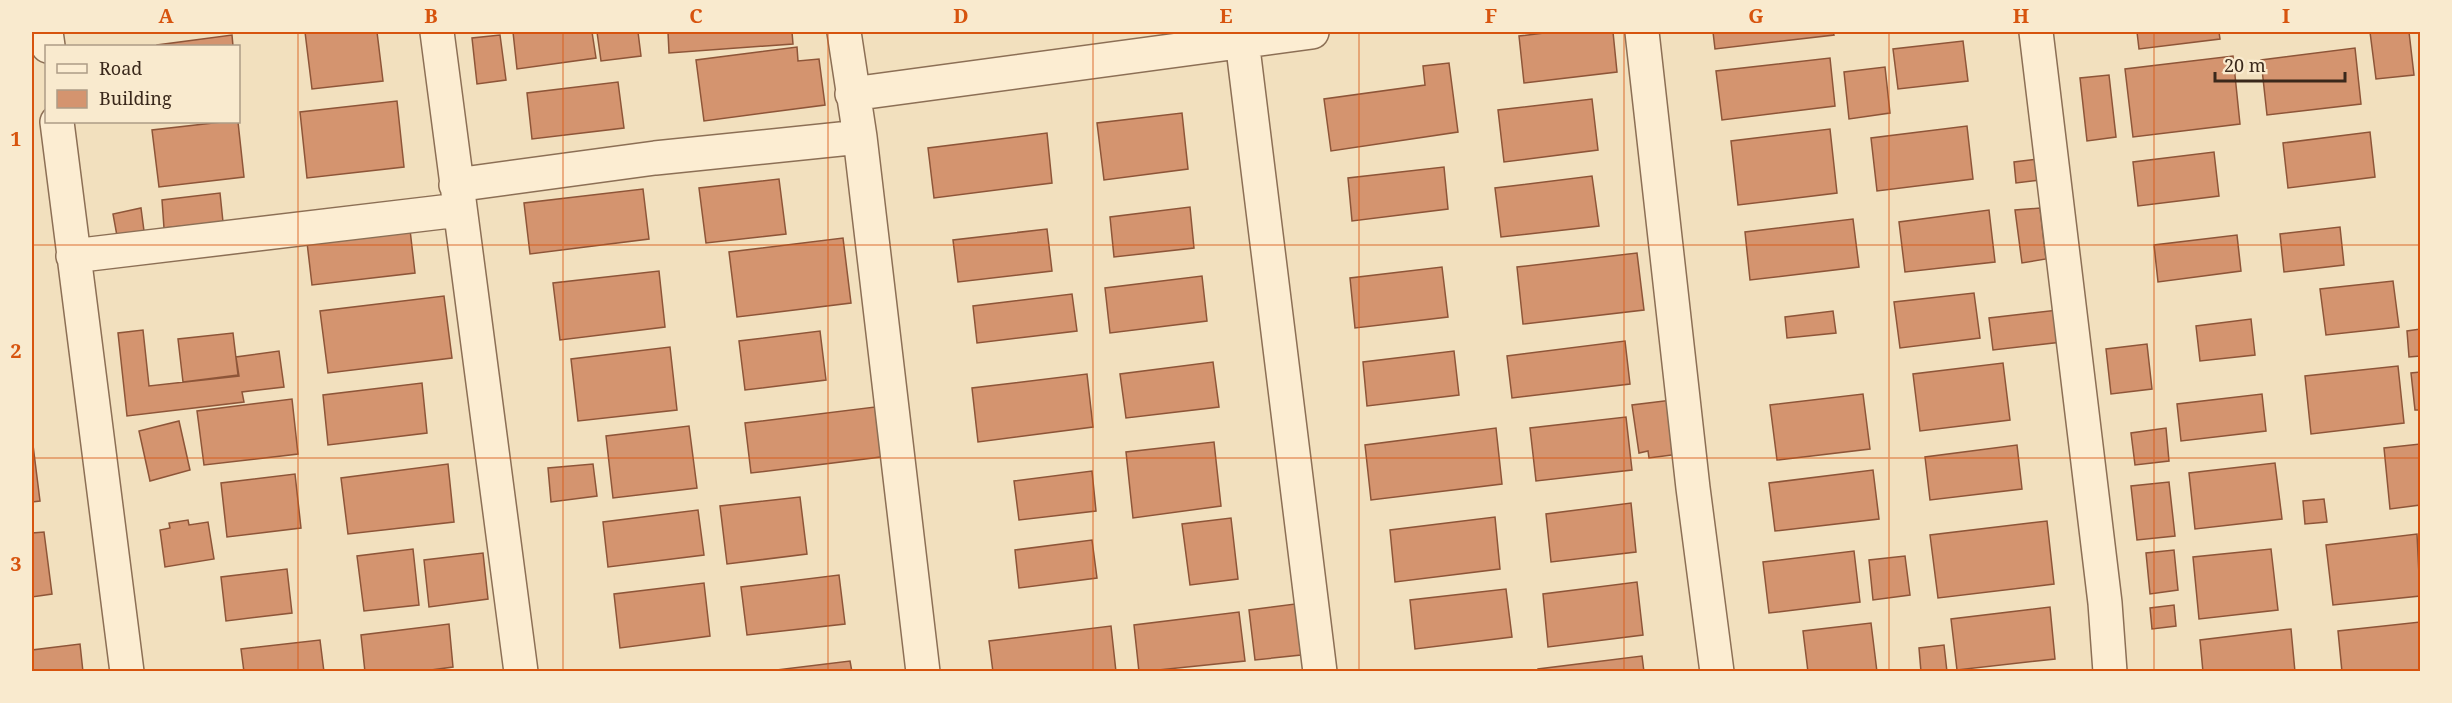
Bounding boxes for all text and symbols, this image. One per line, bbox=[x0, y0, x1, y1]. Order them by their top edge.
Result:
text: A bbox=[158, 2, 174, 29]
text: B bbox=[424, 2, 438, 29]
text: C bbox=[689, 2, 703, 29]
text: D bbox=[953, 2, 969, 29]
text: E bbox=[1219, 2, 1233, 29]
text: F bbox=[1485, 2, 1497, 29]
text: G bbox=[1748, 2, 1764, 29]
text: H bbox=[2013, 2, 2029, 29]
text: I bbox=[2282, 2, 2290, 29]
legend bbox=[45, 45, 240, 123]
scale bar bbox=[2215, 45, 2346, 83]
text: 20 m bbox=[2224, 53, 2266, 77]
text: Road bbox=[99, 56, 142, 80]
text: Building bbox=[99, 86, 172, 110]
text: 1 bbox=[10, 125, 22, 152]
text: 2 bbox=[10, 337, 22, 364]
text: 3 bbox=[10, 550, 22, 577]

